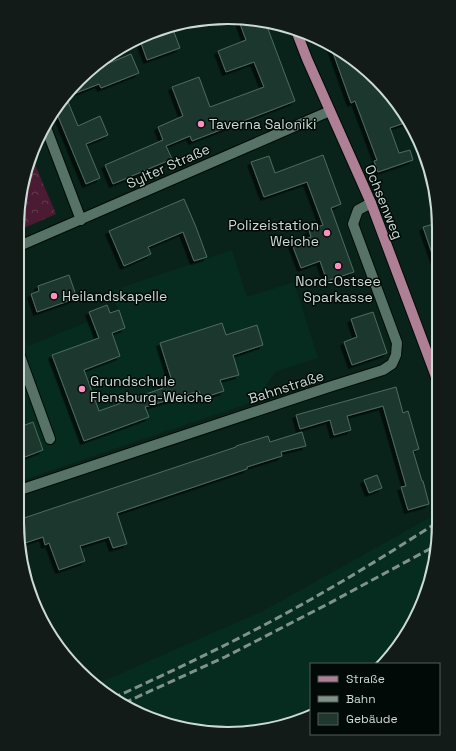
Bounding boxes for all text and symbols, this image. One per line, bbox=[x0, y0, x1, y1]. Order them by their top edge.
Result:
place label: Taverna Saloniki bbox=[209, 115, 316, 133]
marker: Taverna Saloniki bbox=[196, 119, 206, 129]
street label: Sylter Straße bbox=[124, 140, 212, 192]
street label: Ochsenweg bbox=[361, 162, 407, 242]
place label: Polizeistation Weiche bbox=[228, 216, 319, 250]
marker: Polizeistation Weiche bbox=[322, 228, 332, 238]
marker: Nord-Ostsee Sparkasse bbox=[333, 261, 343, 271]
place label: Nord-Ostsee Sparkasse bbox=[295, 272, 381, 306]
place label: Heilandskapelle bbox=[62, 287, 167, 305]
marker: Heilandskapelle bbox=[49, 291, 59, 301]
street label: Bahnstraße bbox=[246, 366, 326, 408]
place label: Grundschule Flensburg-Weiche bbox=[90, 372, 212, 406]
marker: Grundschule Flensburg-Weiche bbox=[77, 384, 87, 394]
legend bbox=[310, 663, 440, 735]
text: Straße bbox=[346, 671, 385, 687]
text: Bahn bbox=[346, 691, 376, 707]
text: Gebäude bbox=[346, 711, 398, 727]

